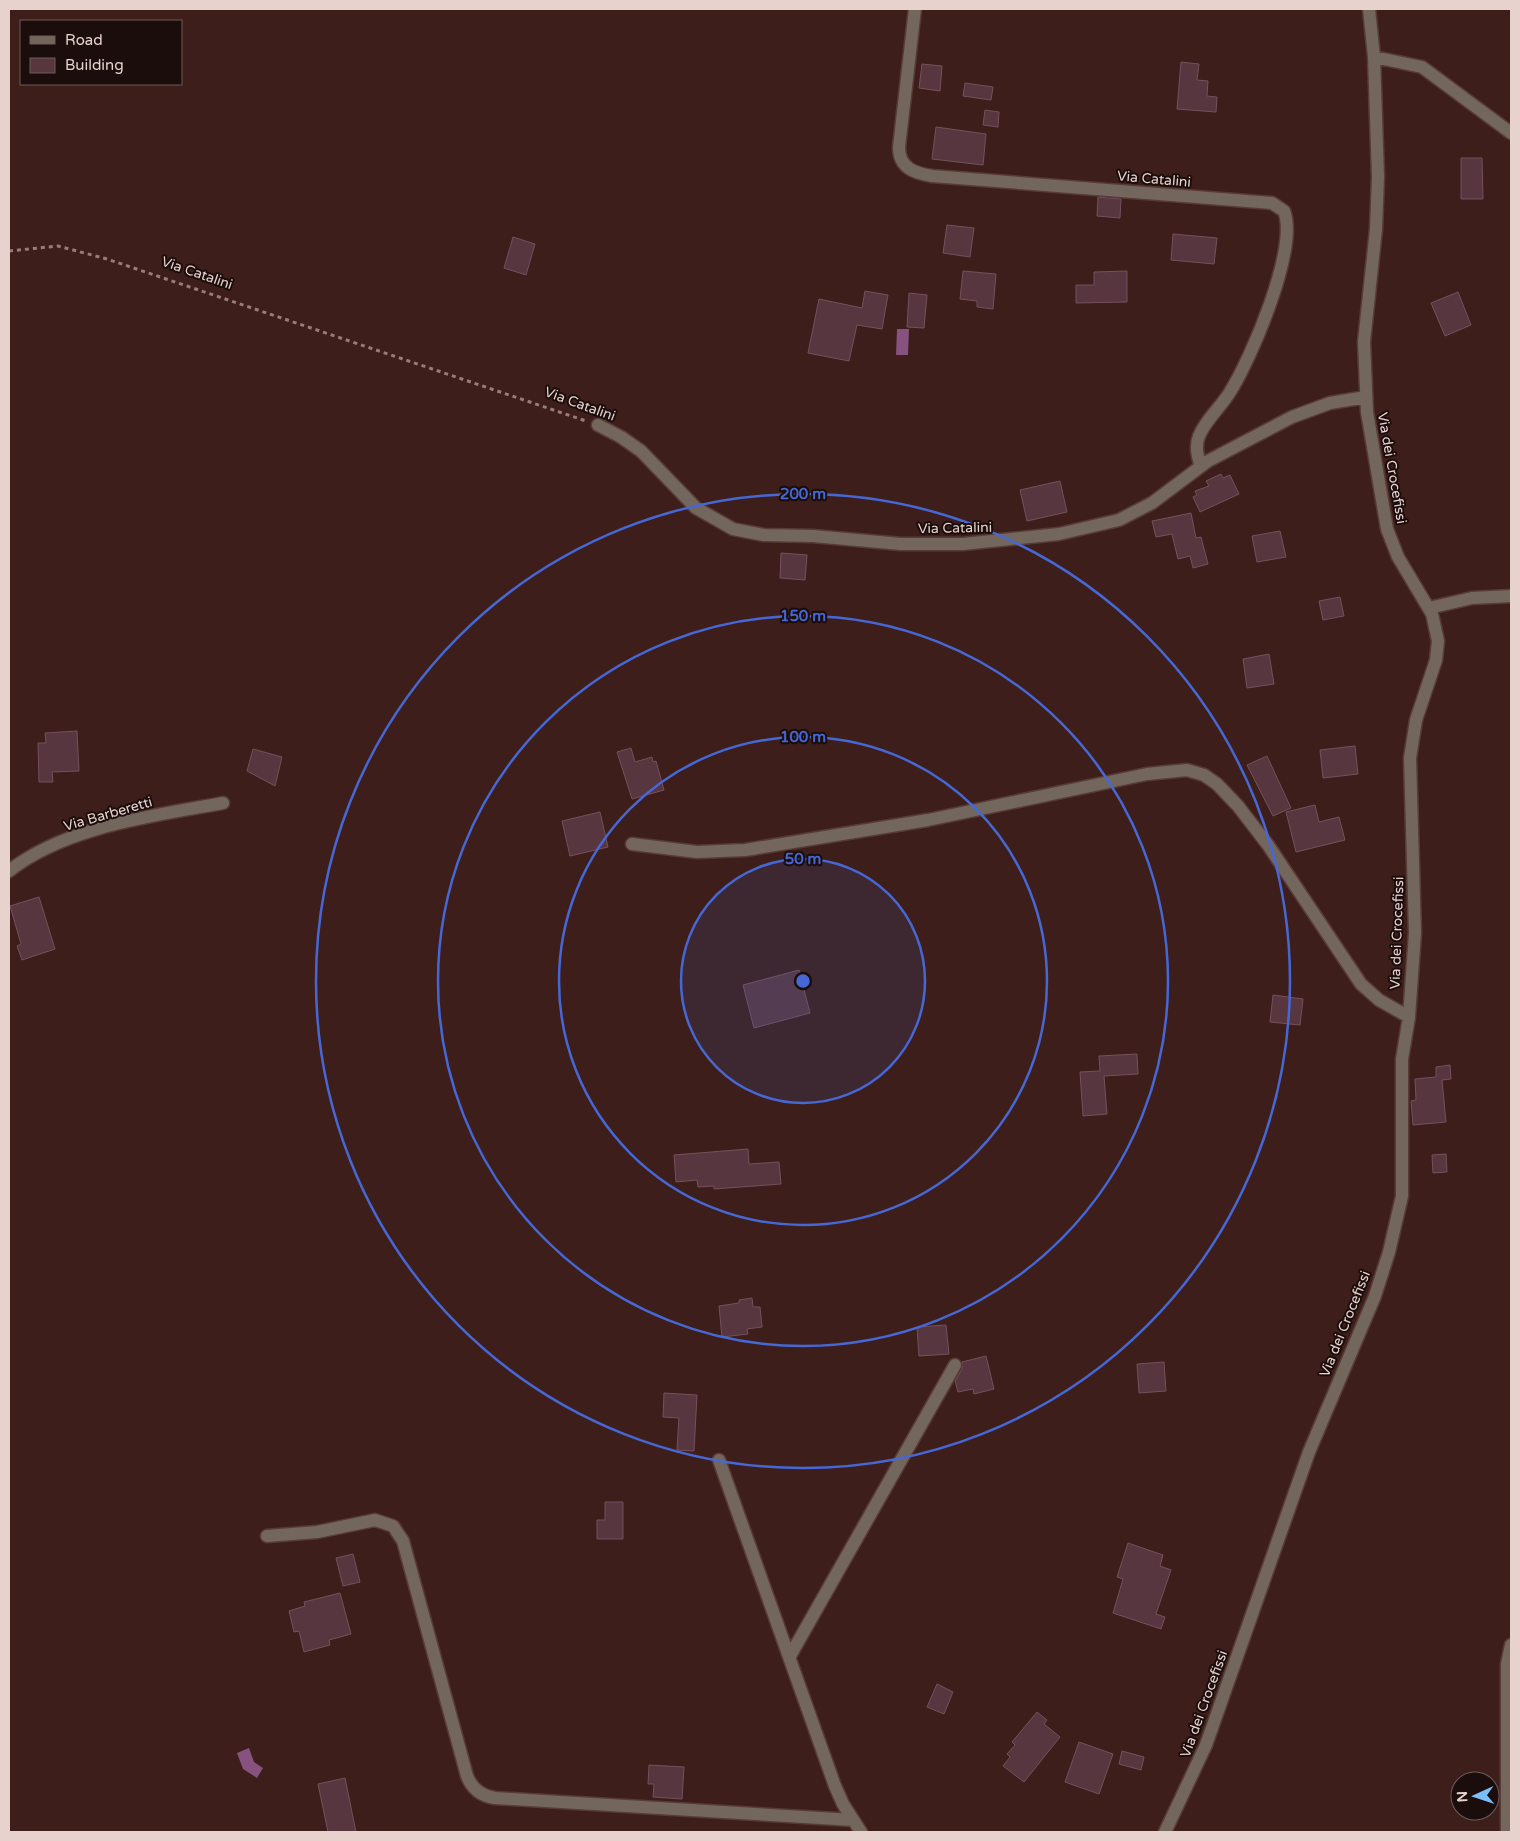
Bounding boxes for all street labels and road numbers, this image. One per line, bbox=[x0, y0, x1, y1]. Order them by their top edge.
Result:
street label: Via Catalini bbox=[1116, 167, 1192, 191]
street label: Via Catalini bbox=[159, 253, 235, 293]
street label: Via Catalini bbox=[542, 383, 618, 425]
street label: Via dei Crocefissi bbox=[1374, 411, 1410, 525]
street label: Via Catalini bbox=[918, 519, 992, 537]
street label: Via Barberetti bbox=[62, 793, 154, 835]
street label: Via dei Crocefissi bbox=[1387, 876, 1407, 990]
street label: Via dei Crocefissi bbox=[1316, 1268, 1374, 1380]
street label: Via dei Crocefissi bbox=[1177, 1648, 1231, 1760]

